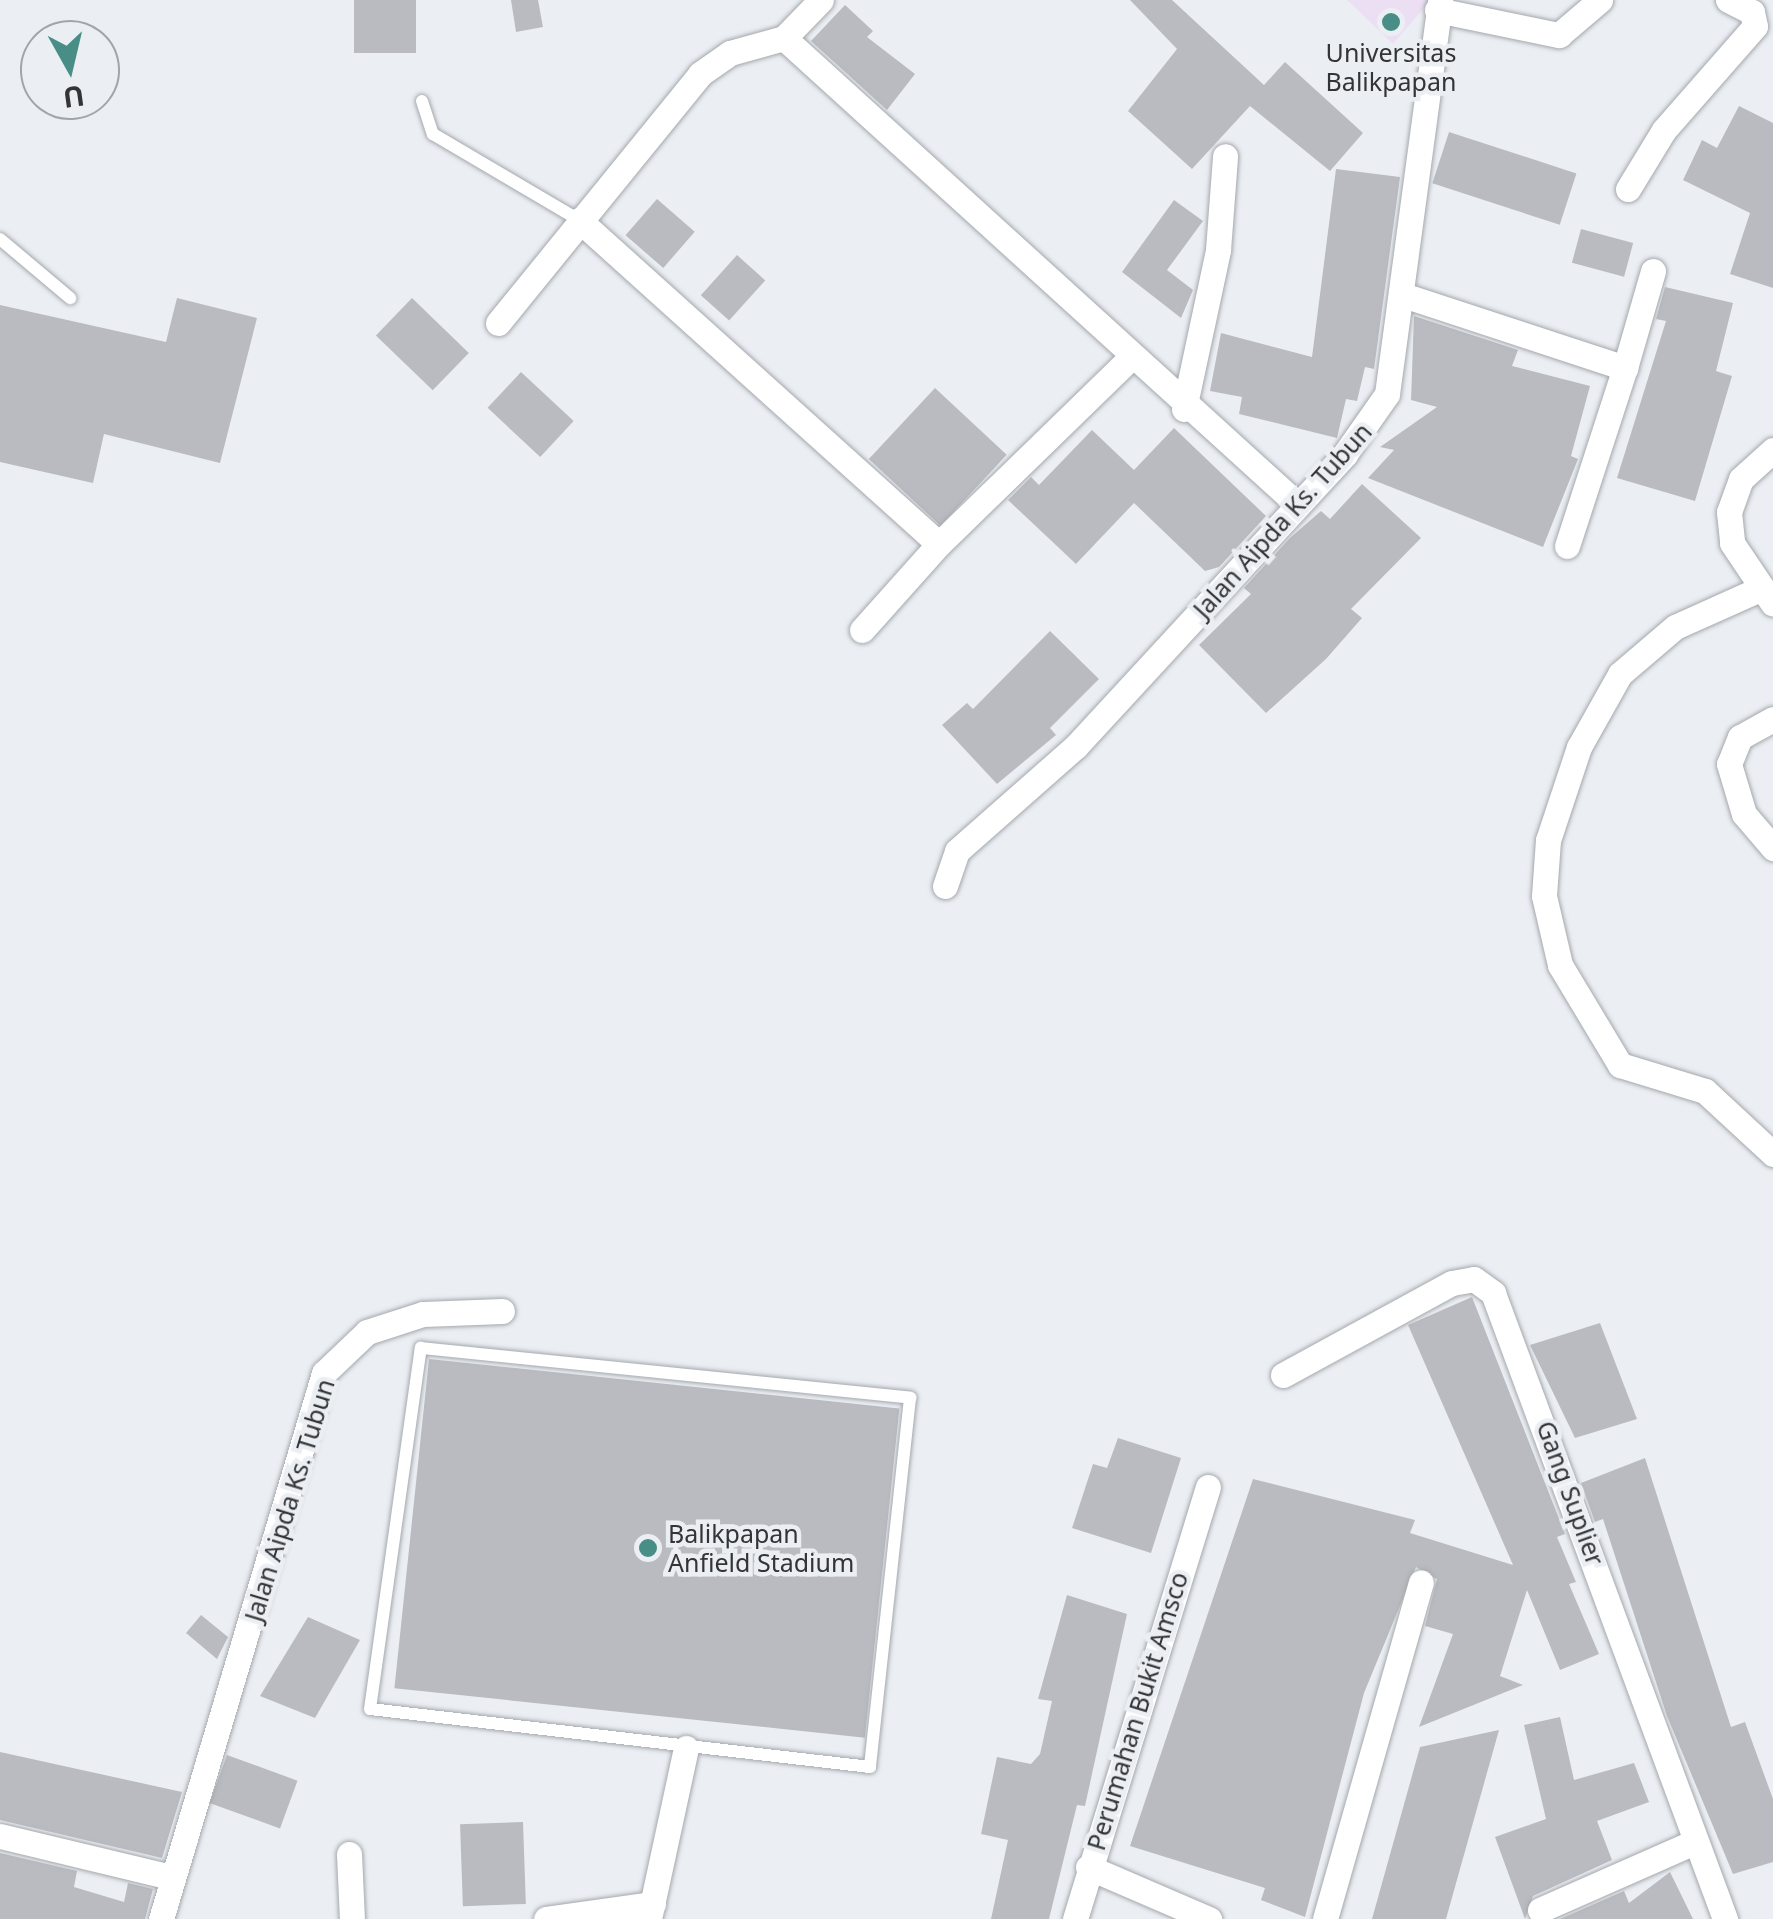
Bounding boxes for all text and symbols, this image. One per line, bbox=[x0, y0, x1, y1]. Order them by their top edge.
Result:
marker: Universitas Balikpapan bbox=[1380, 11, 1402, 33]
north arrow bbox=[20, 20, 120, 120]
place label: Universitas Balikpapan bbox=[1326, 38, 1456, 97]
text: U bbox=[61, 77, 87, 118]
street label: Jalan Aipda Ks. Tubun bbox=[1187, 416, 1377, 624]
street label: Jalan Aipda Ks. Tubun bbox=[238, 1375, 340, 1625]
street label: Gang Suplier bbox=[1531, 1417, 1611, 1569]
place label: Balikpapan Anfield Stadium bbox=[668, 1519, 854, 1578]
marker: Balikpapan Anfield Stadium bbox=[637, 1537, 659, 1559]
street label: Perumahan Bukit Amsco bbox=[1080, 1568, 1194, 1854]

